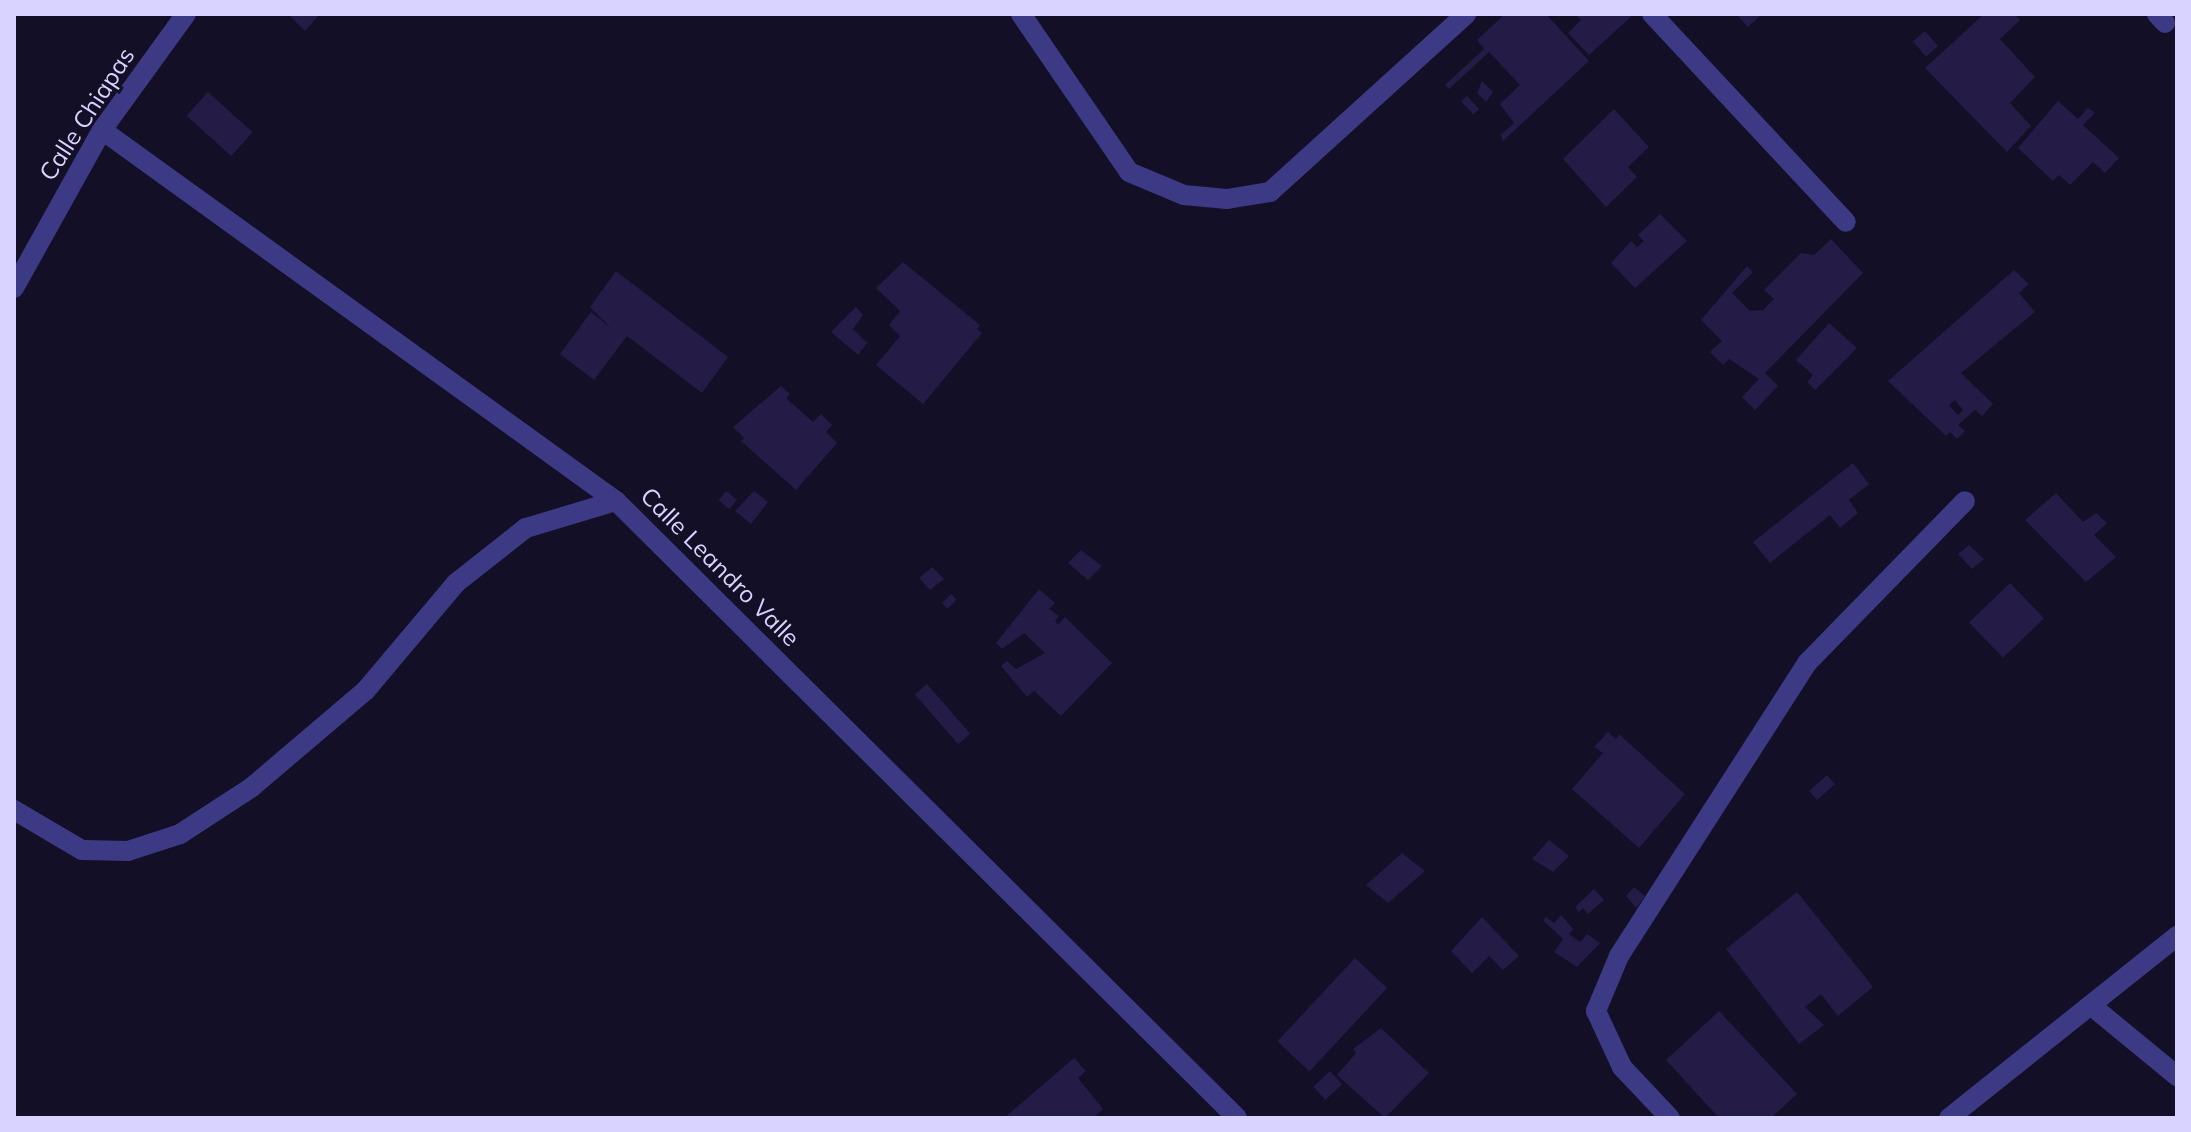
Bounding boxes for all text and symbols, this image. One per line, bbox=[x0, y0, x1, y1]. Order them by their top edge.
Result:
street label: Calle Chiapas bbox=[33, 42, 141, 186]
street label: Calle Leandro Valle bbox=[635, 482, 805, 652]

